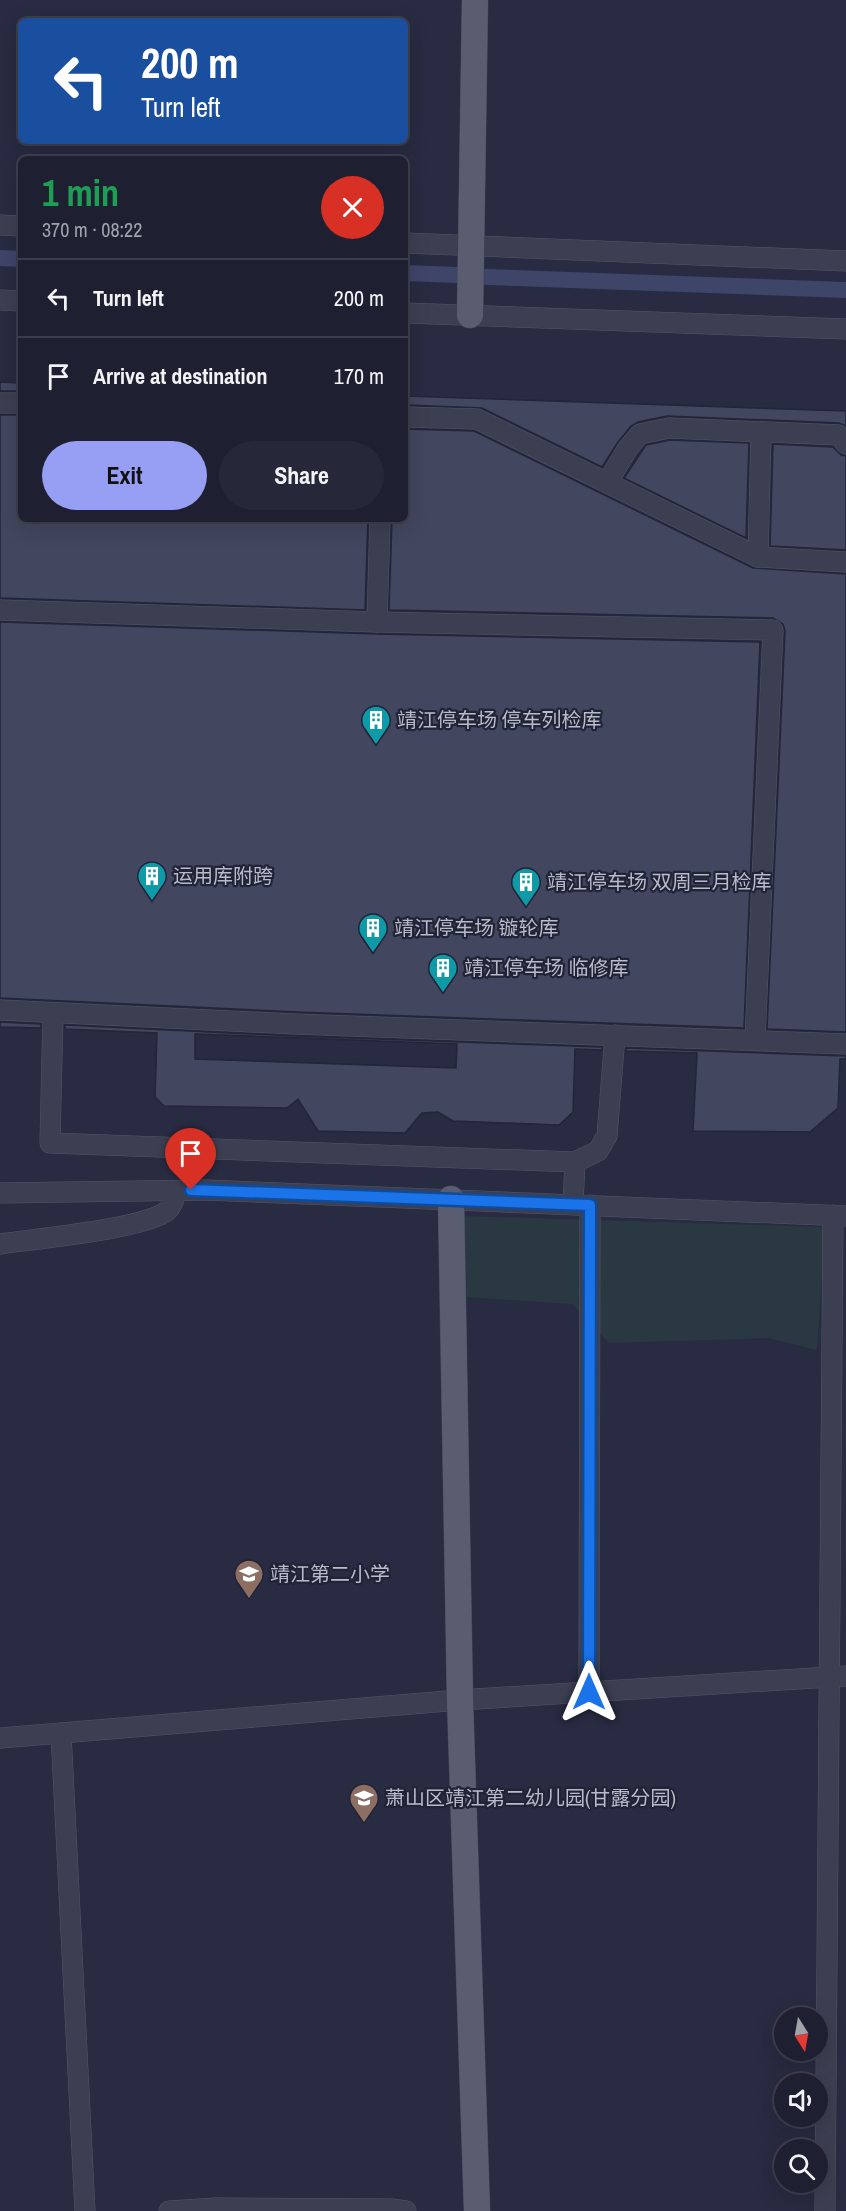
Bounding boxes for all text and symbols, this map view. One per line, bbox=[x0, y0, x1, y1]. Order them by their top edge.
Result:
text: 200 m bbox=[141, 35, 239, 91]
icon: left bbox=[42, 42, 120, 120]
text: Turn left bbox=[141, 89, 220, 125]
text: 1 min bbox=[42, 169, 119, 217]
button: close bbox=[321, 176, 384, 239]
text: 370 m · 08:22 bbox=[42, 216, 142, 243]
icon: left bbox=[42, 282, 75, 315]
text: Turn left bbox=[93, 283, 164, 313]
text: 200 m bbox=[334, 283, 384, 313]
icon: arrive bbox=[42, 360, 75, 393]
text: Arrive at destination bbox=[93, 361, 267, 391]
text: 170 m bbox=[334, 361, 384, 391]
button: Exit bbox=[42, 441, 207, 510]
button: Share bbox=[219, 441, 384, 510]
building icon: 靖江停车场 停车列检库 bbox=[360, 704, 392, 746]
place label: 靖江停车场 停车列检库 bbox=[397, 706, 602, 733]
building icon: 运用库附跨 bbox=[136, 860, 168, 902]
place label: 运用库附跨 bbox=[173, 862, 273, 889]
building icon: 靖江停车场 双周三月检库 bbox=[510, 866, 542, 908]
place label: 靖江停车场 双周三月检库 bbox=[547, 868, 772, 895]
building icon: 靖江停车场 镟轮库 bbox=[357, 912, 389, 954]
place label: 靖江停车场 镟轮库 bbox=[394, 914, 559, 941]
building icon: 靖江停车场 临修库 bbox=[427, 952, 459, 994]
place label: 靖江停车场 临修库 bbox=[464, 954, 629, 981]
pin bbox=[165, 1128, 216, 1190]
icon: arrive bbox=[174, 1137, 207, 1170]
school or university icon: 靖江第二小学 bbox=[233, 1558, 265, 1600]
place label: 靖江第二小学 bbox=[270, 1560, 390, 1587]
position arrow bbox=[557, 1660, 621, 1724]
school or university icon: 萧山区靖江第二幼儿园(甘露分园) bbox=[348, 1782, 380, 1824]
place label: 萧山区靖江第二幼儿园(甘露分园) bbox=[385, 1784, 676, 1811]
north arrow bbox=[774, 2007, 828, 2061]
map controls bbox=[774, 2007, 828, 2193]
button: sound bbox=[774, 2073, 828, 2127]
button: search bbox=[774, 2139, 828, 2193]

